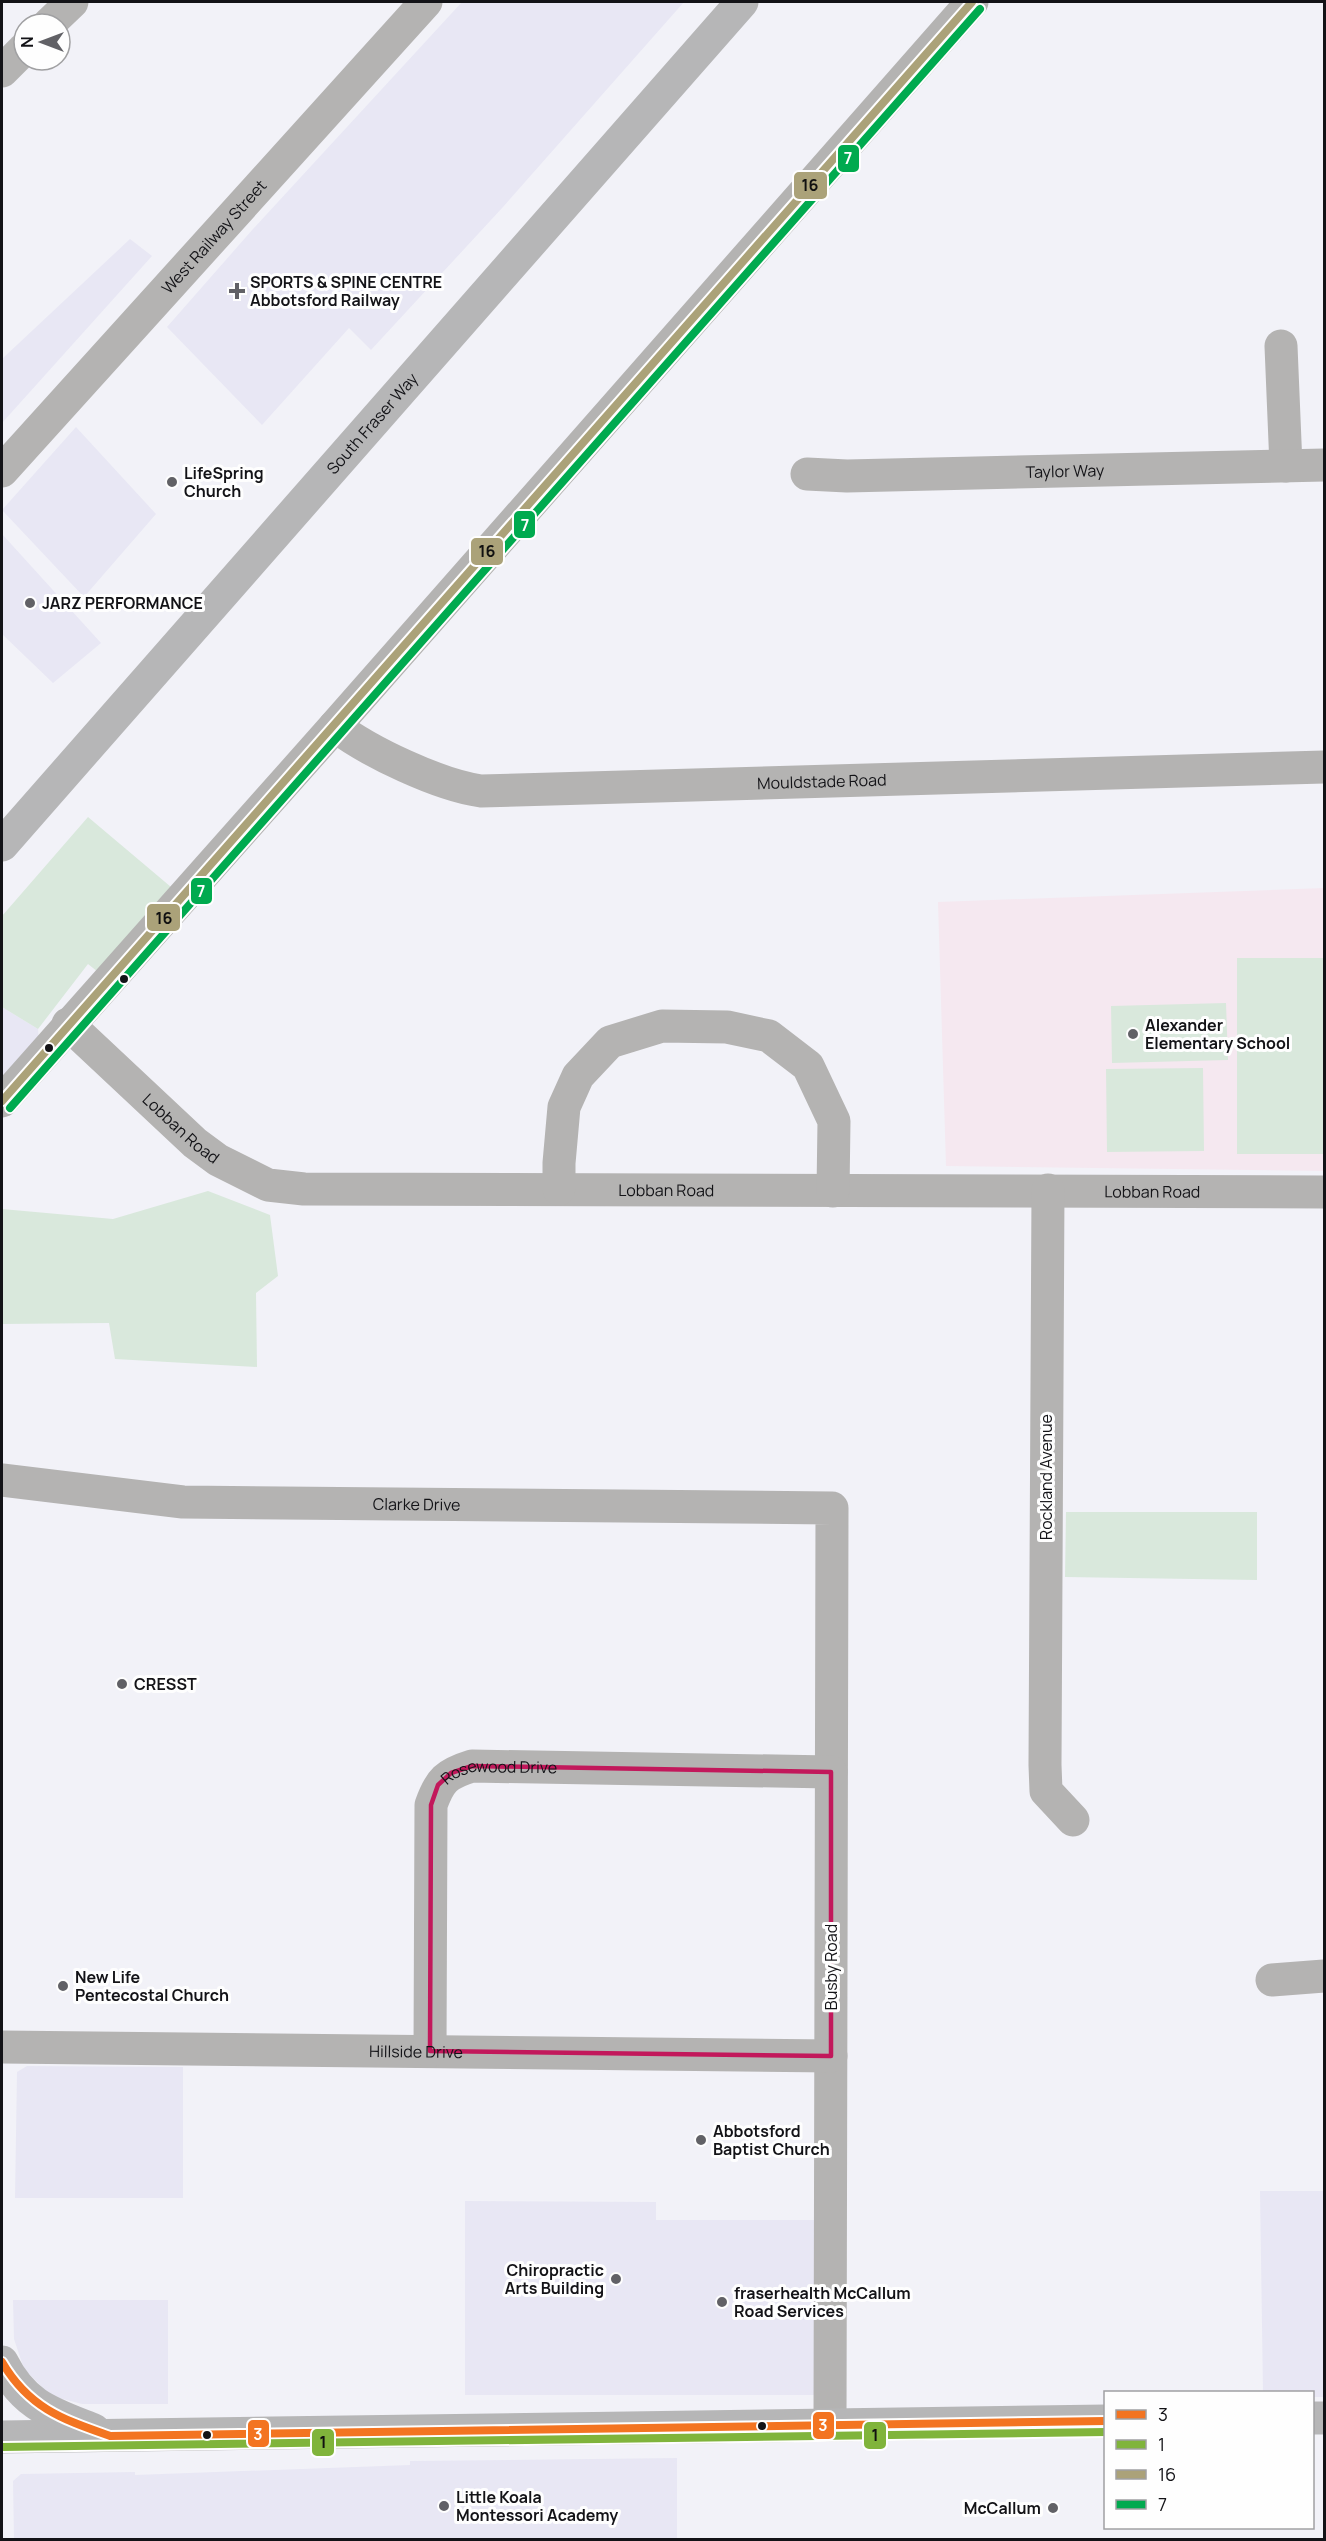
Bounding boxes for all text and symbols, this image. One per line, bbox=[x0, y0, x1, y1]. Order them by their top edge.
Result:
north arrow bbox=[12, 12, 72, 72]
text: N bbox=[16, 36, 38, 48]
line badge: 7 bbox=[837, 144, 860, 173]
text: 7 bbox=[844, 147, 852, 169]
line badge: 16 bbox=[793, 171, 828, 200]
text: 16 bbox=[802, 174, 819, 196]
street label: West Railway Street bbox=[157, 175, 271, 298]
place label: SPORTS & SPINE CENTRE Abbotsford Railway bbox=[250, 271, 442, 311]
marker: SPORTS & SPINE CENTRE Abbotsford Railway bbox=[228, 282, 246, 300]
street label: South Fraser Way bbox=[322, 368, 423, 479]
street label: Taylor Way bbox=[1025, 459, 1105, 483]
place label: LifeSpring Church bbox=[184, 462, 264, 502]
marker: LifeSpring Church bbox=[165, 475, 179, 489]
line badge: 7 bbox=[513, 510, 536, 539]
text: 7 bbox=[521, 514, 529, 536]
line badge: 16 bbox=[470, 537, 504, 566]
text: 16 bbox=[479, 540, 496, 562]
place label: JARZ PERFORMANCE bbox=[42, 592, 203, 614]
marker: JARZ PERFORMANCE bbox=[23, 596, 37, 610]
street label: Mouldstade Road bbox=[757, 768, 887, 794]
line badge: 7 bbox=[190, 877, 213, 905]
text: 7 bbox=[197, 880, 205, 902]
line badge: 16 bbox=[146, 903, 181, 932]
text: 16 bbox=[156, 907, 173, 929]
unlabelled marker bbox=[118, 973, 130, 985]
place label: Alexander Elementary School bbox=[1145, 1014, 1290, 1054]
marker: Alexander Elementary School bbox=[1126, 1027, 1140, 1041]
unlabelled marker bbox=[43, 1042, 55, 1054]
street label: Lobban Road bbox=[138, 1088, 224, 1169]
street label: Lobban Road bbox=[618, 1179, 714, 1201]
street label: Lobban Road bbox=[1104, 1180, 1200, 1203]
street label: Rockland Avenue bbox=[1035, 1414, 1057, 1540]
street label: Clarke Drive bbox=[373, 1493, 461, 1516]
place label: CRESST bbox=[134, 1673, 197, 1695]
marker: CRESST bbox=[115, 1677, 129, 1691]
street label: Rosewood Drive bbox=[436, 1754, 557, 1789]
street label: Busby Road bbox=[820, 1924, 842, 2010]
place label: New Life Pentecostal Church bbox=[75, 1966, 229, 2006]
marker: New Life Pentecostal Church bbox=[56, 1979, 70, 1993]
street label: Hillside Drive bbox=[369, 2040, 463, 2063]
place label: Abbotsford Baptist Church bbox=[713, 2120, 830, 2160]
marker: Abbotsford Baptist Church bbox=[694, 2133, 708, 2147]
place label: Chiropractic Arts Building bbox=[505, 2259, 604, 2299]
marker: Chiropractic Arts Building bbox=[609, 2272, 623, 2286]
place label: fraserhealth McCallum Road Services bbox=[734, 2282, 911, 2322]
marker: fraserhealth McCallum Road Services bbox=[715, 2295, 729, 2309]
legend bbox=[1104, 2391, 1314, 2529]
text: 3 bbox=[1158, 2402, 1168, 2426]
line badge: 3 bbox=[812, 2411, 835, 2440]
text: 3 bbox=[818, 2414, 828, 2436]
line badge: 3 bbox=[247, 2419, 270, 2448]
unlabelled marker bbox=[756, 2420, 768, 2432]
line badge: 1 bbox=[863, 2421, 887, 2450]
text: 3 bbox=[253, 2423, 263, 2445]
text: 1 bbox=[871, 2424, 879, 2446]
line badge: 1 bbox=[311, 2428, 335, 2457]
unlabelled marker bbox=[201, 2429, 213, 2441]
text: 1 bbox=[319, 2431, 327, 2453]
text: 1 bbox=[1158, 2432, 1165, 2456]
text: 16 bbox=[1158, 2462, 1176, 2486]
place label: Little Koala Montessori Academy bbox=[456, 2486, 618, 2526]
text: 7 bbox=[1158, 2492, 1167, 2516]
place label: McCallum bbox=[964, 2497, 1041, 2519]
marker: Little Koala Montessori Academy bbox=[437, 2499, 451, 2513]
marker: McCallum bbox=[1046, 2501, 1060, 2515]

